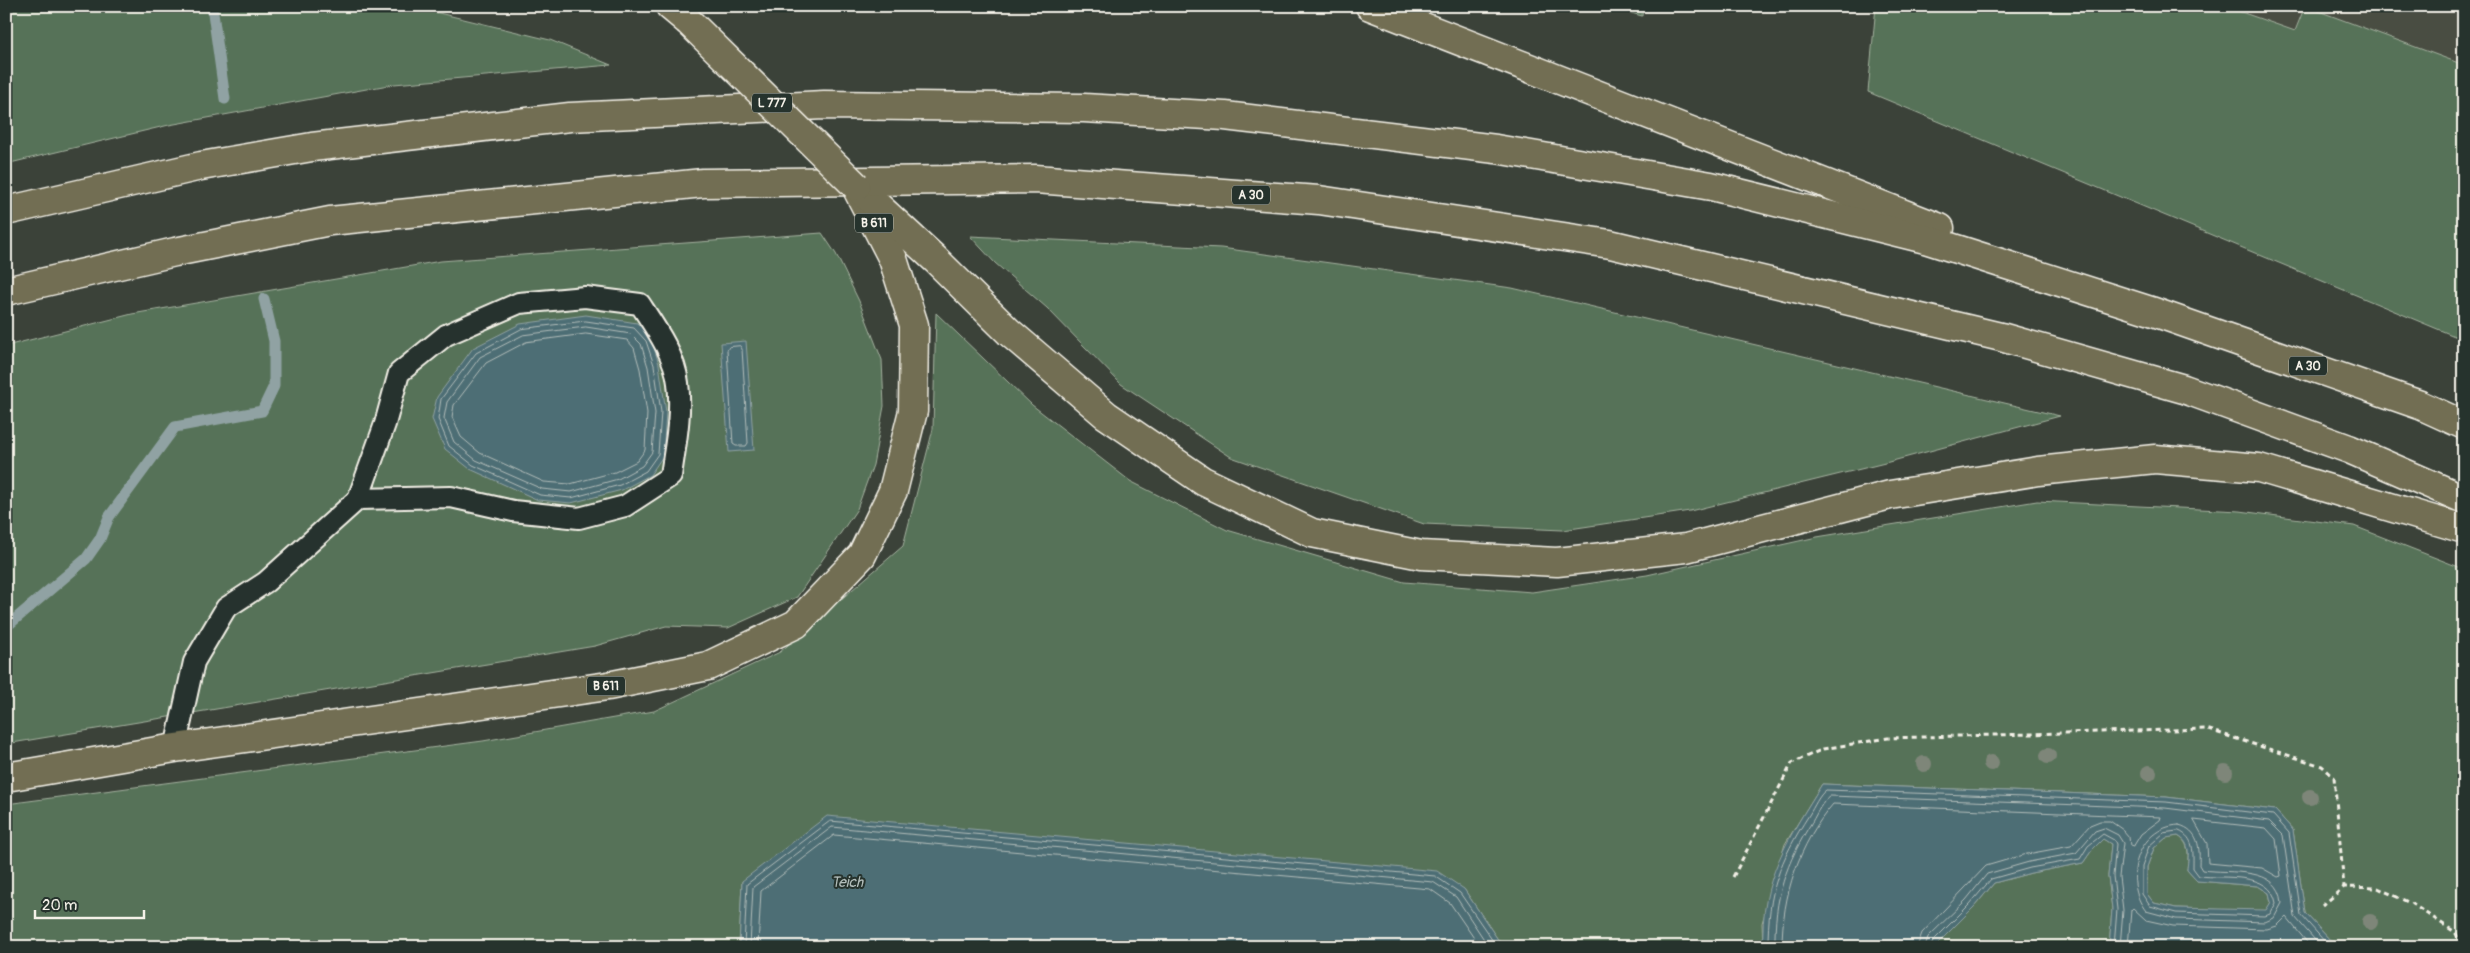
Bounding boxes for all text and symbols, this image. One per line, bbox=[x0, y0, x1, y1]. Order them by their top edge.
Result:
road number: L 777 bbox=[752, 94, 792, 112]
road number: A 30 bbox=[1232, 186, 1270, 204]
road number: B 611 bbox=[855, 214, 893, 232]
road number: A 30 bbox=[2289, 356, 2327, 376]
road number: B 611 bbox=[587, 676, 625, 696]
water label: Teich bbox=[831, 873, 864, 892]
scale bar bbox=[35, 888, 144, 920]
text: 20 m bbox=[42, 896, 77, 915]

